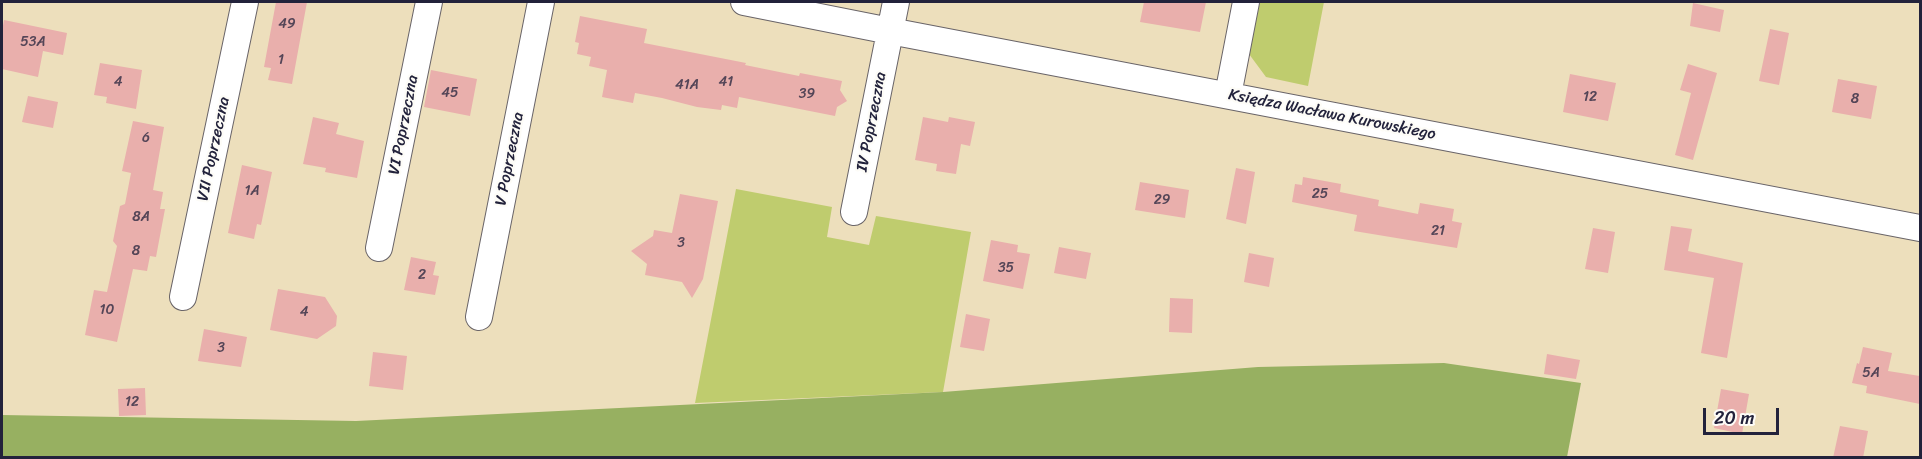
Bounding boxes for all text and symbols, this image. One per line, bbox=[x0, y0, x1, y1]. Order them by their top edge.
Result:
house number: 49 bbox=[278, 16, 296, 32]
house number: 53A bbox=[20, 34, 46, 50]
house number: 1 bbox=[278, 52, 284, 68]
street label: IV Poprzeczna bbox=[853, 71, 891, 173]
house number: 4 bbox=[114, 74, 122, 90]
street label: VI Poprzeczna bbox=[385, 74, 423, 176]
house number: 41 bbox=[719, 74, 733, 90]
house number: 41A bbox=[675, 77, 699, 93]
house number: 45 bbox=[441, 85, 459, 101]
street label: Księdza Wacława Kurowskiego bbox=[1227, 85, 1437, 145]
house number: 39 bbox=[799, 86, 815, 102]
house number: 12 bbox=[1583, 89, 1597, 105]
house number: 8 bbox=[1851, 91, 1859, 107]
street label: VII Poprzeczna bbox=[194, 95, 234, 203]
street label: V Poprzeczna bbox=[492, 111, 528, 207]
house number: 6 bbox=[142, 130, 150, 146]
house number: 1A bbox=[244, 183, 260, 199]
house number: 25 bbox=[1312, 186, 1328, 202]
house number: 29 bbox=[1154, 192, 1170, 208]
house number: 8A bbox=[132, 209, 150, 225]
house number: 21 bbox=[1431, 223, 1445, 239]
house number: 3 bbox=[677, 235, 685, 251]
house number: 8 bbox=[132, 243, 140, 259]
house number: 35 bbox=[998, 260, 1014, 276]
house number: 2 bbox=[418, 267, 426, 283]
house number: 10 bbox=[100, 302, 114, 318]
house number: 4 bbox=[300, 304, 308, 320]
house number: 3 bbox=[217, 340, 225, 356]
house number: 5A bbox=[1862, 365, 1880, 381]
house number: 12 bbox=[125, 394, 139, 410]
scale bar bbox=[1706, 396, 1782, 434]
text: 20 m bbox=[1714, 402, 1754, 434]

